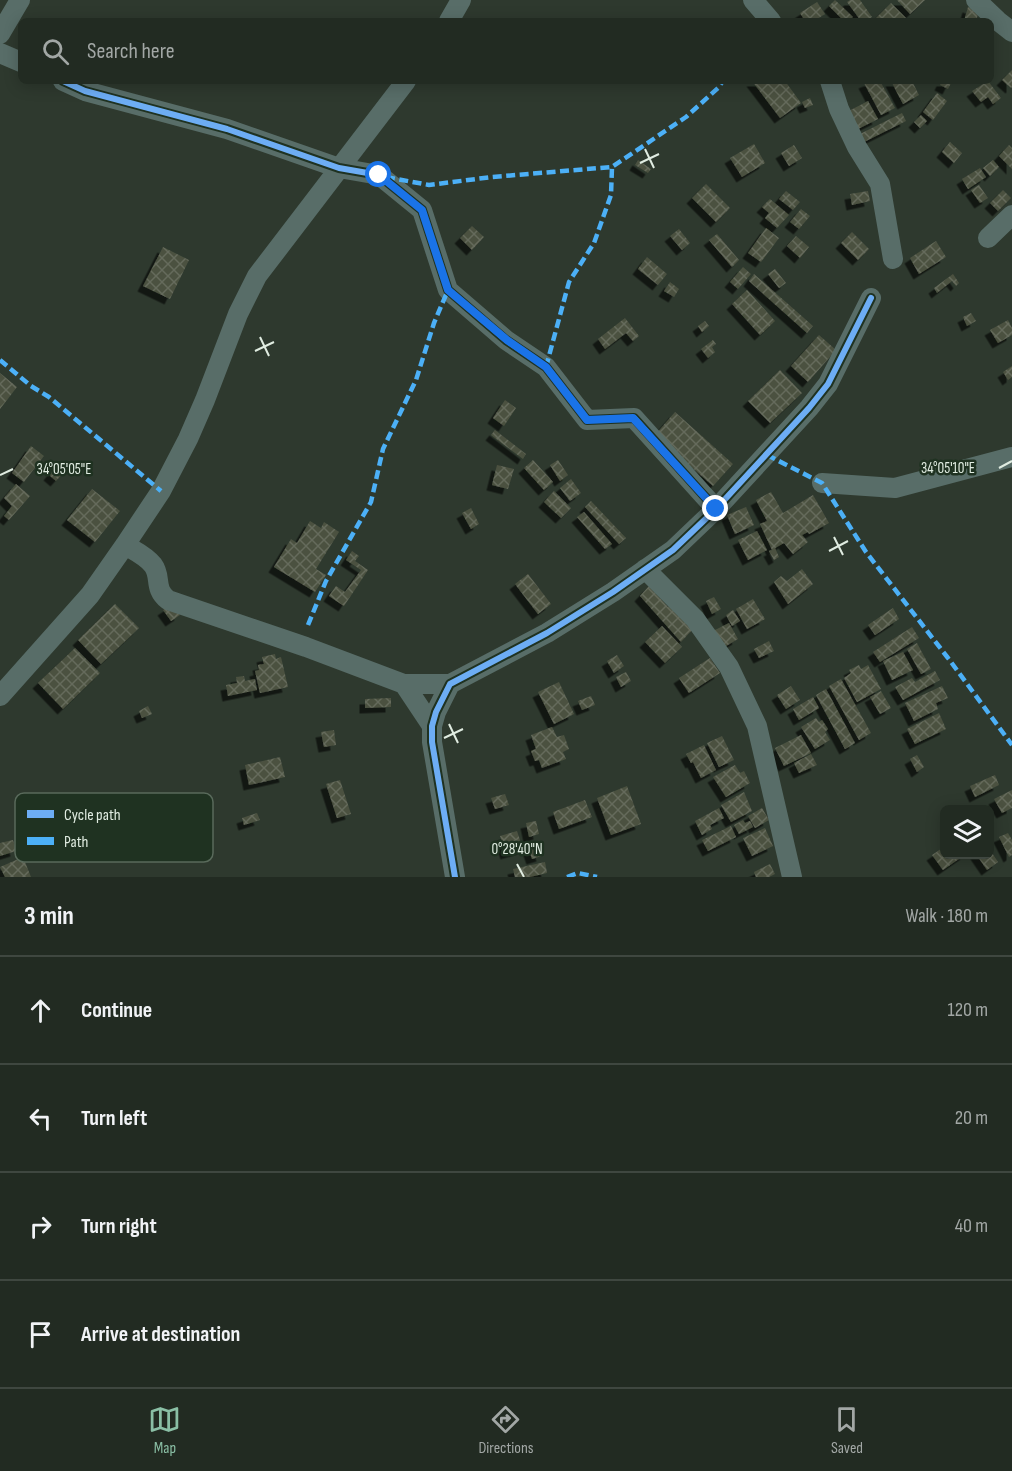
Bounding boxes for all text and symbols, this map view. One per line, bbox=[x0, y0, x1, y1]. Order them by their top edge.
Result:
search box bbox=[18, 18, 994, 84]
icon: search bbox=[39, 35, 72, 68]
text: Search here bbox=[87, 38, 174, 65]
route start bbox=[365, 161, 391, 187]
text: 34°05'10"E bbox=[921, 459, 975, 478]
text: 34°05'05"E bbox=[37, 460, 91, 479]
route end bbox=[702, 495, 728, 521]
legend bbox=[15, 793, 213, 862]
map controls bbox=[940, 805, 994, 859]
button: layers bbox=[940, 805, 994, 859]
text: Cycle path bbox=[64, 806, 121, 825]
text: Path bbox=[64, 833, 88, 852]
text: 0°28'40"N bbox=[491, 840, 543, 859]
text: 3 min bbox=[24, 901, 74, 932]
text: Walk · 180 m bbox=[905, 904, 988, 928]
icon: ahead bbox=[24, 994, 57, 1027]
text: Continue bbox=[81, 997, 152, 1024]
text: 120 m bbox=[948, 998, 988, 1022]
icon: left bbox=[24, 1102, 57, 1135]
text: Turn left bbox=[81, 1105, 147, 1132]
text: 20 m bbox=[955, 1106, 988, 1130]
icon: right bbox=[24, 1210, 57, 1243]
text: Turn right bbox=[81, 1213, 157, 1240]
text: 40 m bbox=[955, 1214, 988, 1238]
icon: arrive bbox=[24, 1318, 57, 1351]
text: Arrive at destination bbox=[81, 1321, 240, 1348]
tab: Map bbox=[148, 1403, 181, 1458]
tab: Directions bbox=[478, 1403, 533, 1458]
tab: Saved bbox=[830, 1403, 863, 1458]

